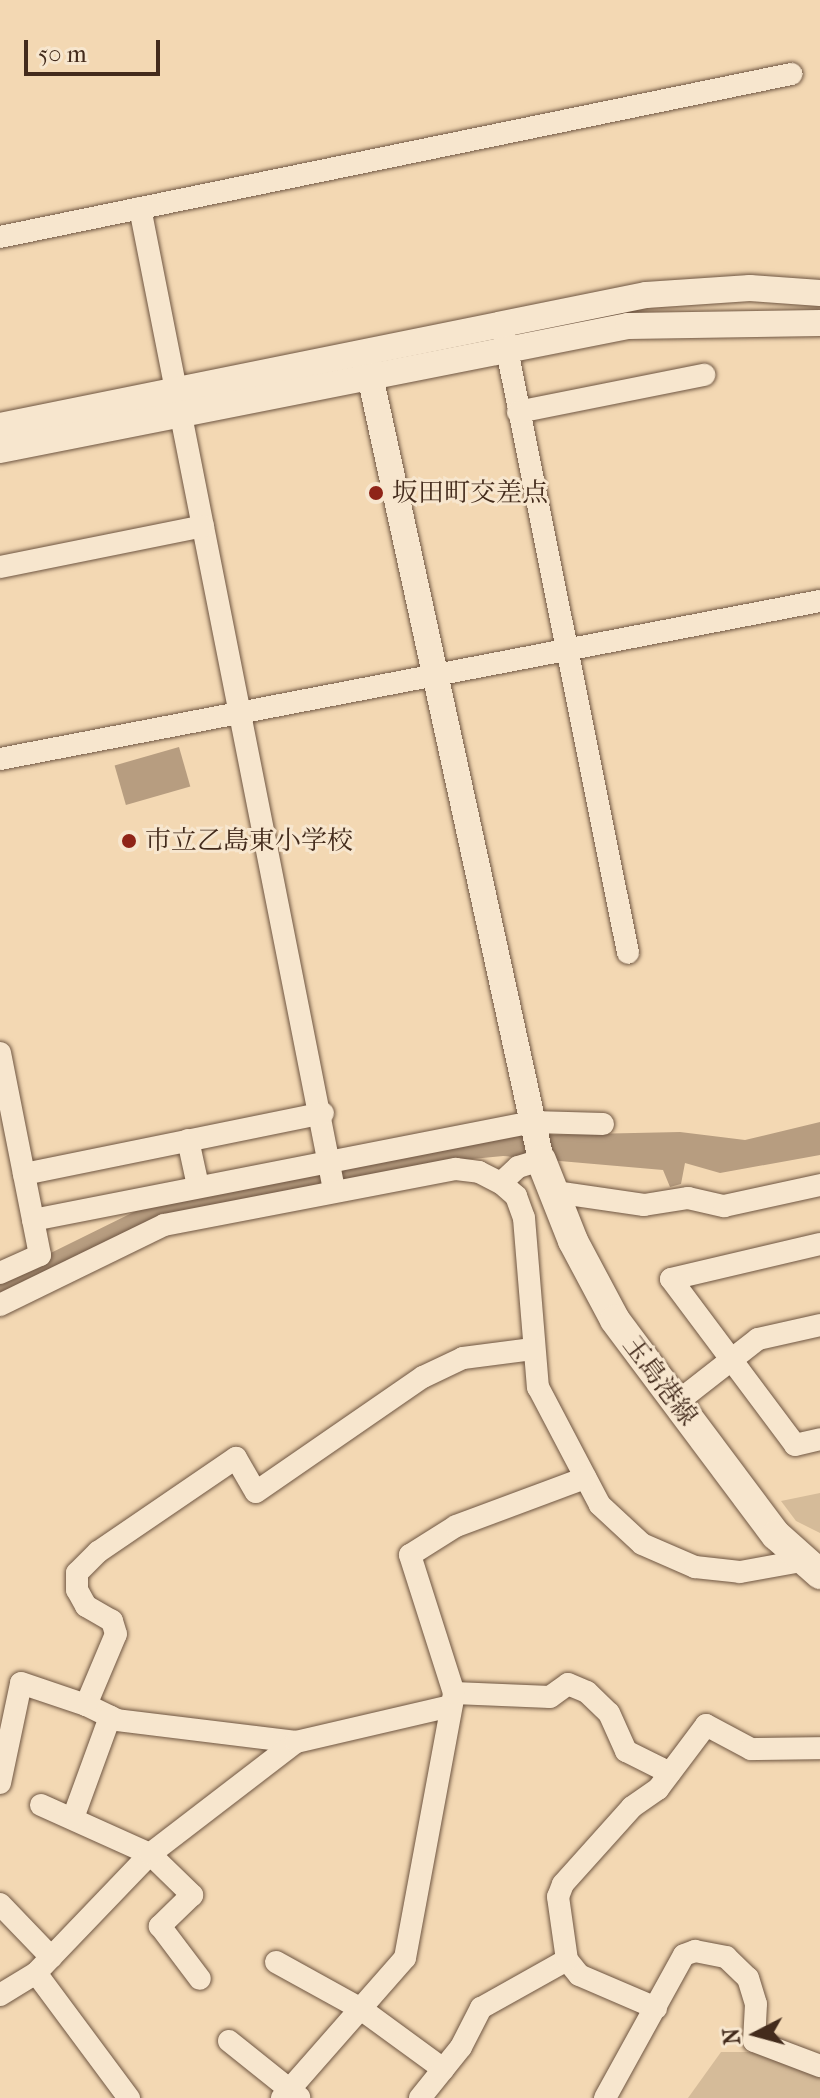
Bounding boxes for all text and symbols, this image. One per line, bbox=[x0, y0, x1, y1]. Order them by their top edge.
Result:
scale bar bbox=[28, 24, 164, 74]
text: 50 m bbox=[38, 40, 87, 68]
place label: 坂田町交差点 bbox=[392, 477, 548, 509]
marker: 坂田町交差点 bbox=[367, 484, 385, 502]
place label: 市立乙島東小学校 bbox=[145, 825, 353, 857]
marker: 市立乙島東小学校 bbox=[120, 832, 138, 850]
street label: 玉島港線 bbox=[616, 1330, 704, 1432]
north arrow bbox=[716, 1994, 796, 2074]
text: N bbox=[718, 2027, 746, 2046]

